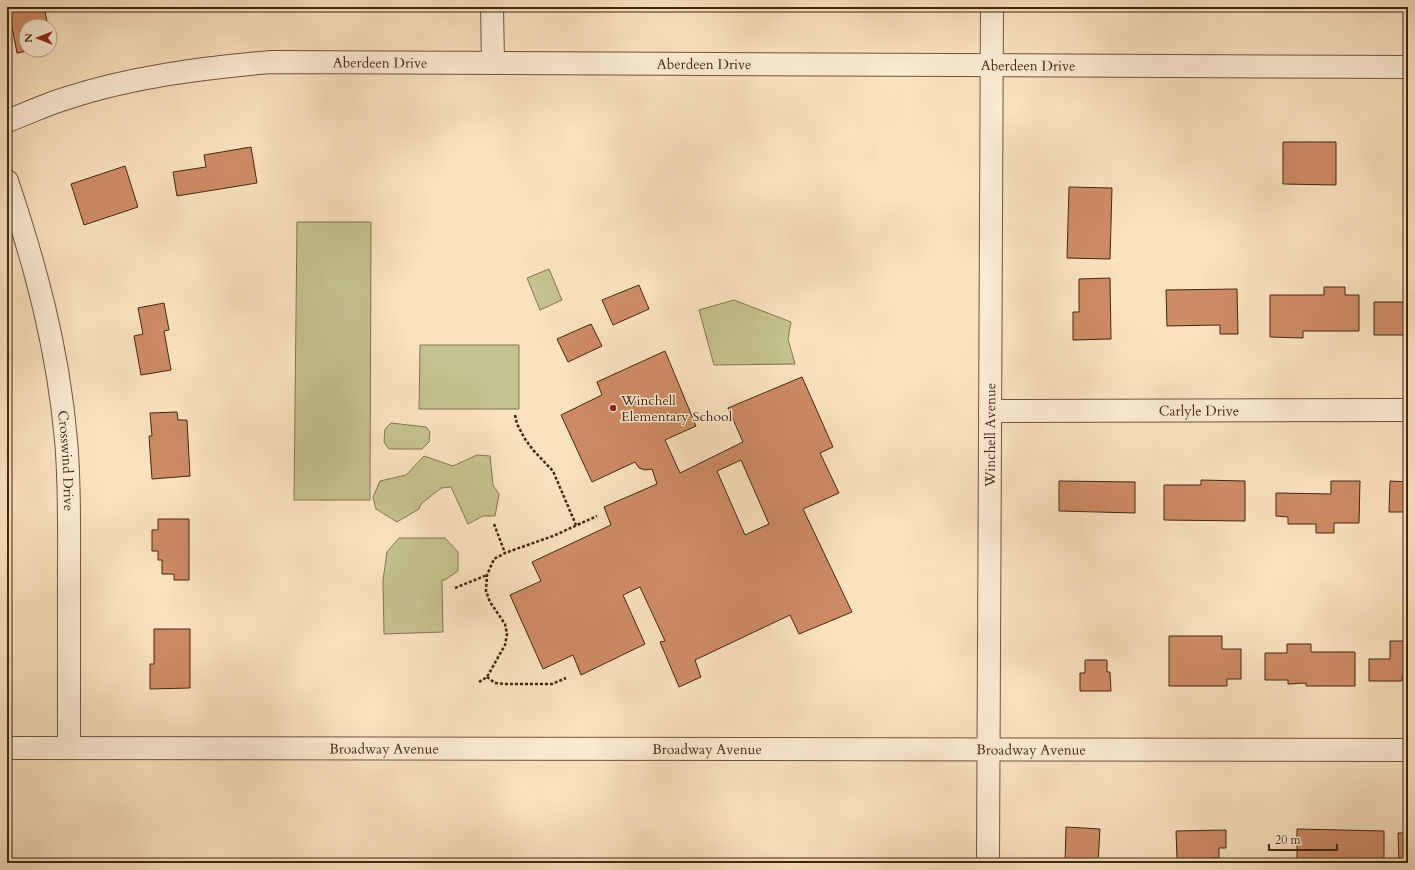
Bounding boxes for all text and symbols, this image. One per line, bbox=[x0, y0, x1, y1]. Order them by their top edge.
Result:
north arrow bbox=[18, 18, 58, 58]
text: N bbox=[21, 33, 36, 43]
street label: Aberdeen Drive bbox=[333, 53, 428, 73]
street label: Aberdeen Drive bbox=[657, 55, 752, 74]
street label: Aberdeen Drive bbox=[981, 56, 1076, 76]
street label: Winchell Avenue bbox=[981, 383, 1000, 488]
place label: Winchell Elementary School bbox=[620, 391, 733, 426]
street label: Carlyle Drive bbox=[1159, 401, 1239, 421]
marker: Winchell Elementary School bbox=[608, 403, 618, 413]
street label: Crosswind Drive bbox=[53, 409, 78, 511]
street label: Broadway Avenue bbox=[329, 739, 439, 759]
street label: Broadway Avenue bbox=[652, 740, 762, 759]
street label: Broadway Avenue bbox=[976, 740, 1086, 760]
scale bar bbox=[1269, 826, 1337, 852]
text: 20 m bbox=[1275, 832, 1302, 848]

